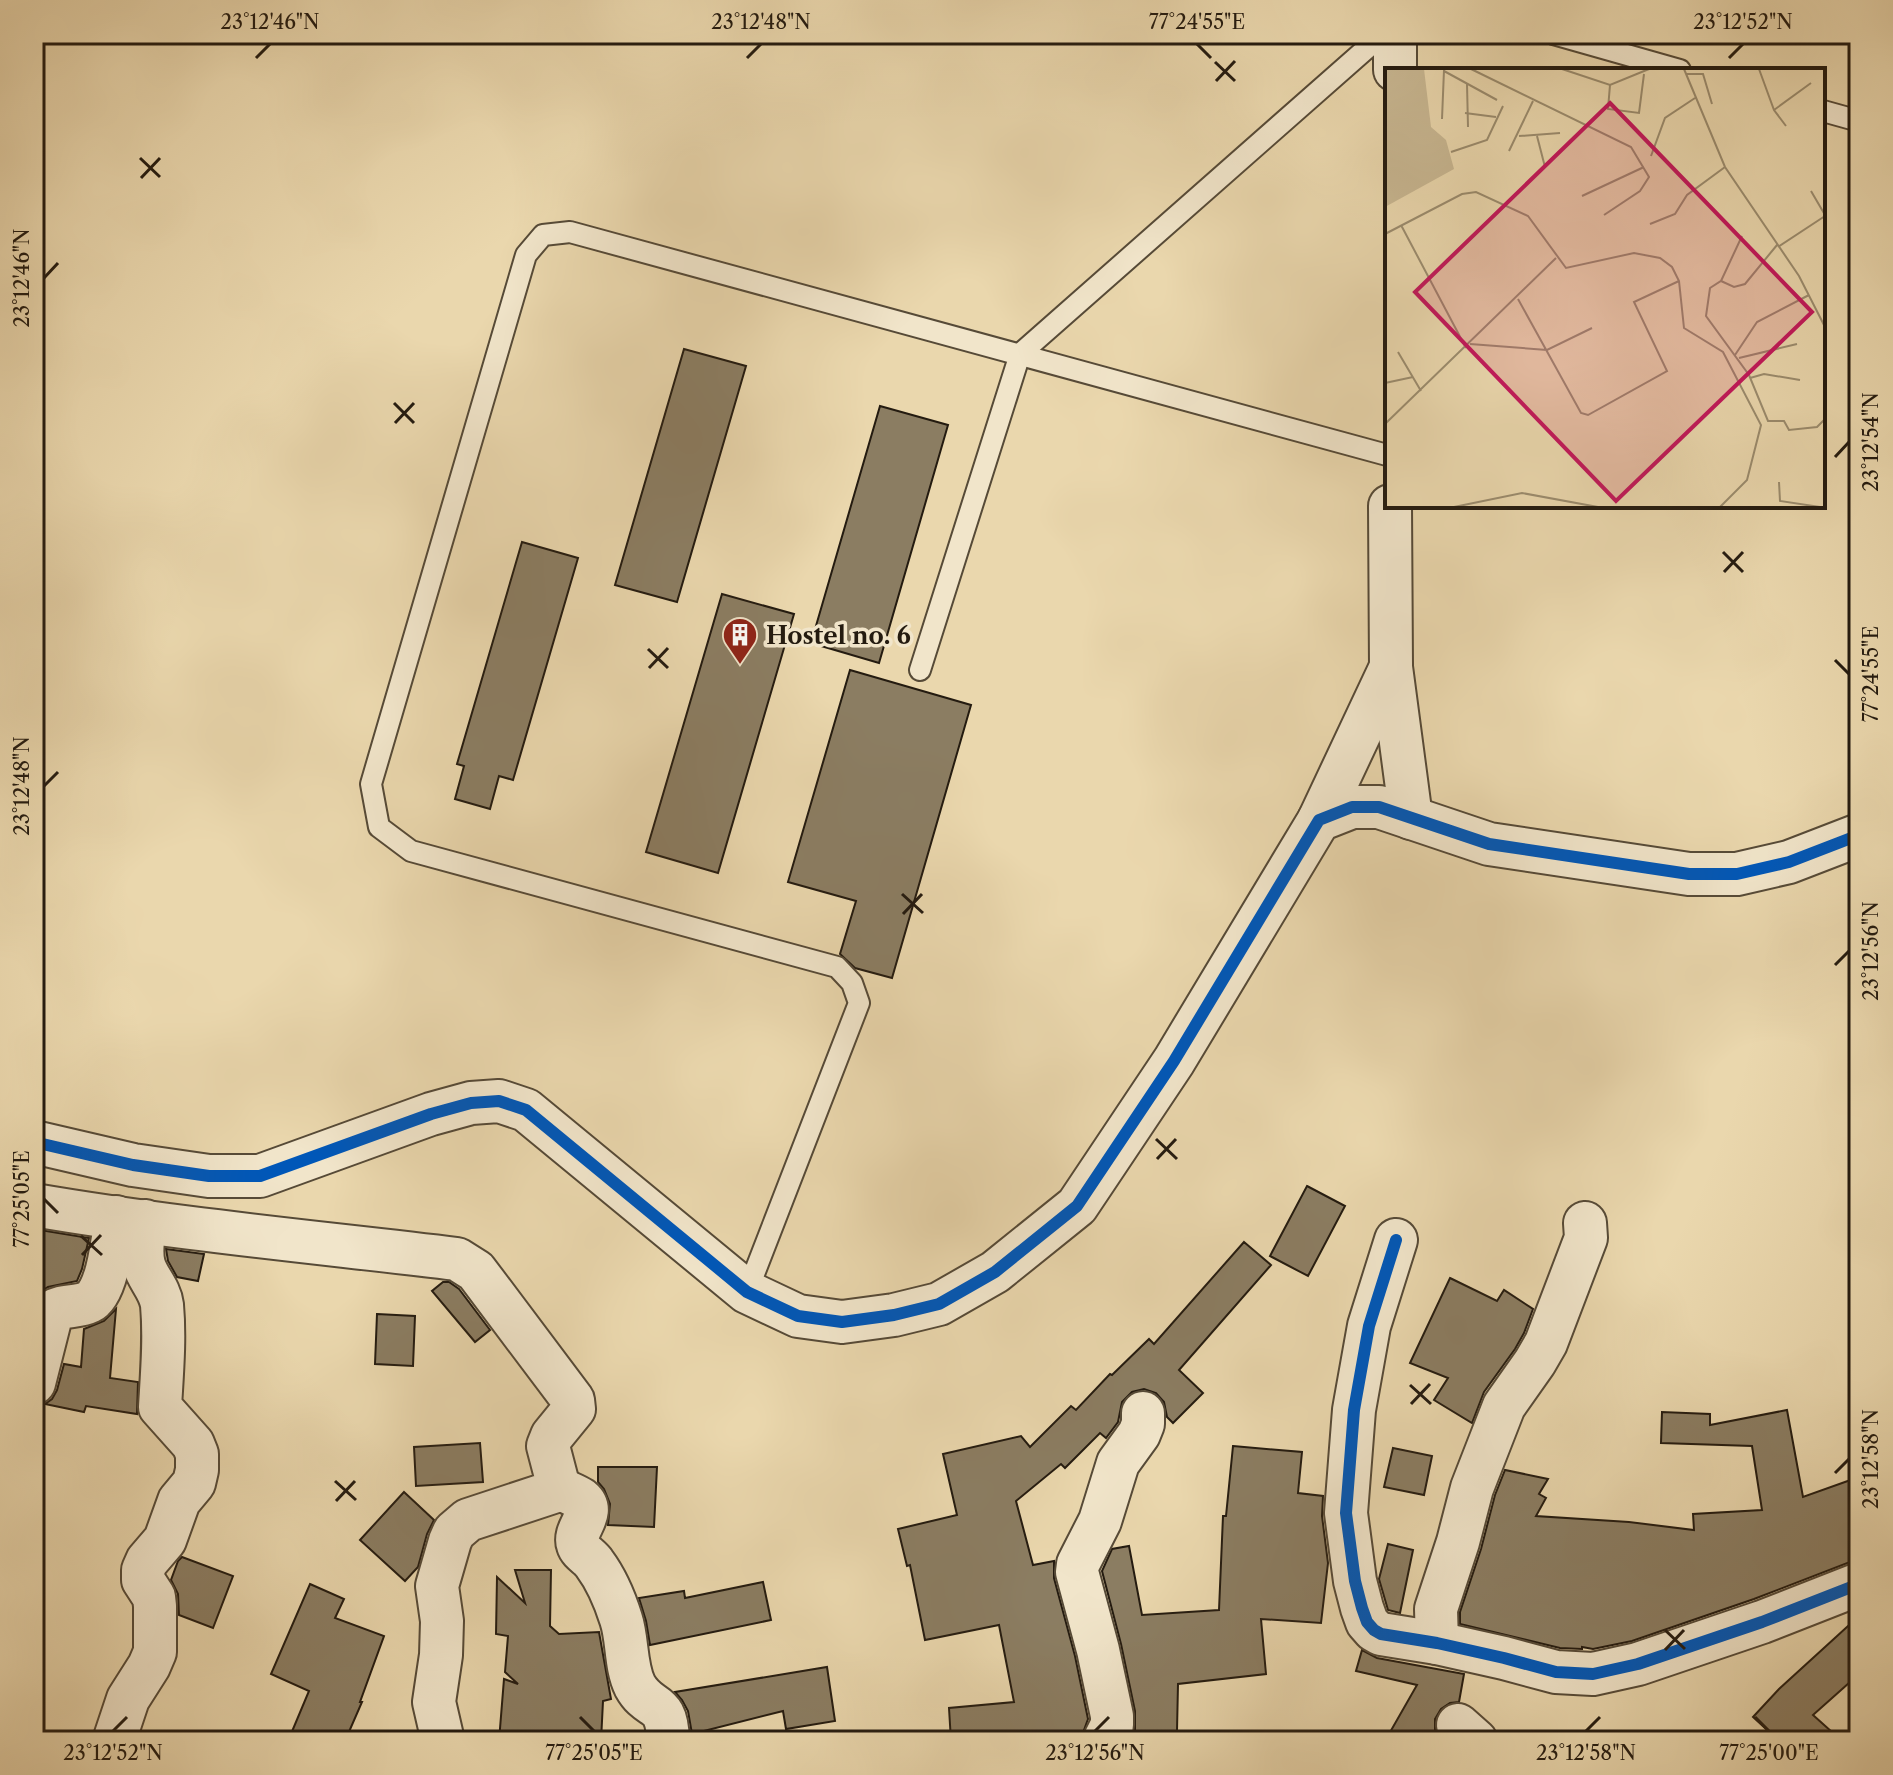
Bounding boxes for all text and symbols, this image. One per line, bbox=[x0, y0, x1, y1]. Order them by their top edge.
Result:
text: 23°12'46"N bbox=[220, 10, 320, 34]
text: 23°12'48"N bbox=[711, 10, 811, 34]
text: 77°24'55"E bbox=[1149, 10, 1245, 34]
text: 23°12'52"N bbox=[1693, 10, 1793, 34]
inset map bbox=[1385, 68, 1825, 508]
text: 23°12'46"N bbox=[10, 228, 34, 328]
text: 23°12'54"N bbox=[1859, 392, 1883, 492]
building icon: Hostel no. 6 bbox=[721, 616, 759, 666]
place label: Hostel no. 6 bbox=[766, 621, 911, 650]
text: 77°24'55"E bbox=[1859, 626, 1883, 722]
text: 23°12'48"N bbox=[10, 736, 34, 836]
text: 23°12'56"N bbox=[1859, 901, 1883, 1001]
text: 77°25'05"E bbox=[10, 1150, 34, 1248]
text: 23°12'58"N bbox=[1859, 1409, 1883, 1509]
text: 23°12'52"N bbox=[63, 1741, 163, 1765]
text: 77°25'05"E bbox=[545, 1741, 643, 1765]
text: 23°12'56"N bbox=[1045, 1741, 1145, 1765]
text: 23°12'58"N bbox=[1536, 1741, 1636, 1765]
text: 77°25'00"E bbox=[1719, 1741, 1819, 1765]

